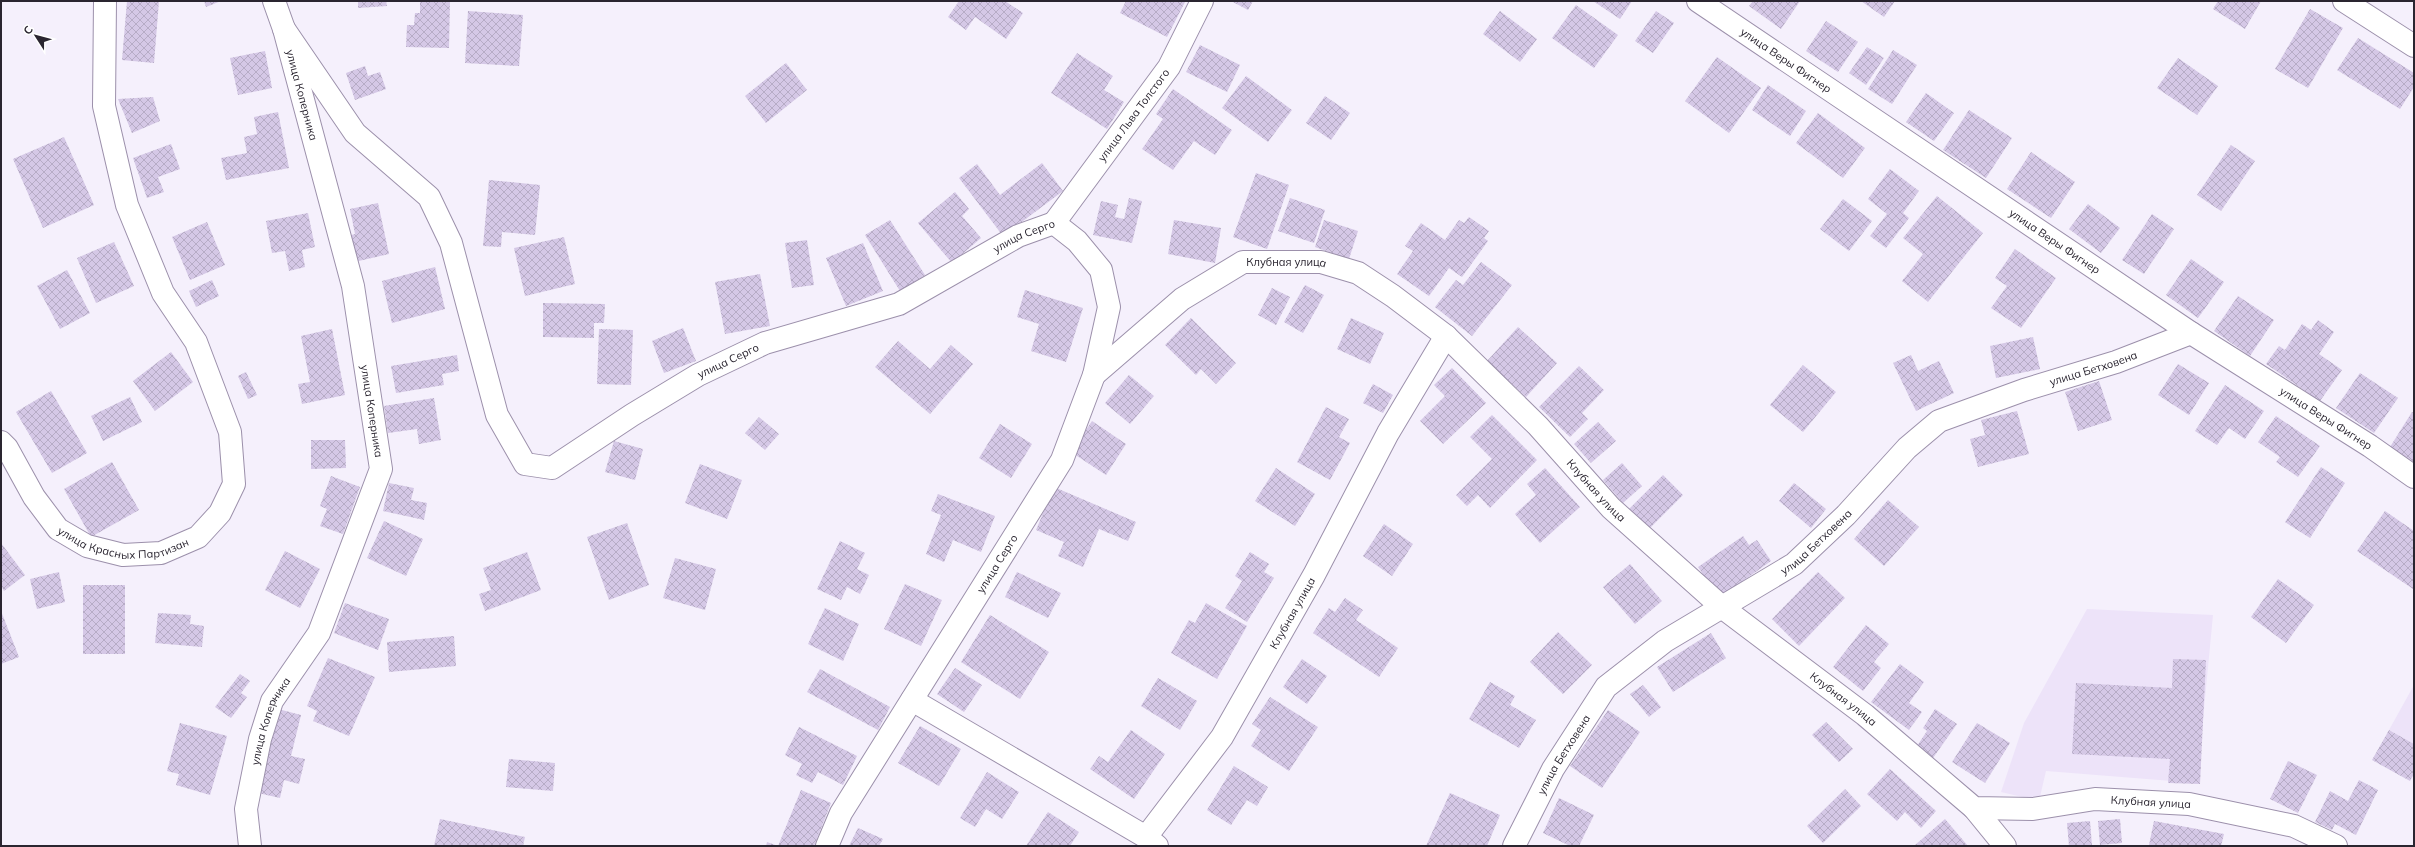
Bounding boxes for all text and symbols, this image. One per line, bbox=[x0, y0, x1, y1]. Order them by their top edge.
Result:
north arrow bbox=[16, 16, 56, 56]
text: С bbox=[20, 23, 36, 37]
street label: улица Веры Фигнер bbox=[1738, 25, 1834, 96]
street label: улица Коперника bbox=[283, 48, 321, 142]
street label: улица Льва Толстого bbox=[1095, 66, 1172, 164]
street label: улица Веры Фигнер bbox=[2006, 206, 2103, 277]
street label: улица Серго bbox=[990, 216, 1057, 256]
street label: Клубная улица bbox=[1246, 255, 1328, 270]
street label: улица Серго bbox=[695, 340, 761, 381]
street label: улица Бетховена bbox=[2048, 347, 2139, 389]
street label: улица Коперника bbox=[358, 364, 386, 458]
street label: улица Веры Фигнер bbox=[2277, 384, 2375, 453]
street label: Клубная улица bbox=[1564, 456, 1628, 525]
street label: улица Бетховена bbox=[1778, 506, 1855, 578]
street label: улица Красных Партизан bbox=[55, 523, 191, 562]
street label: улица Серго bbox=[974, 532, 1021, 596]
street label: Клубная улица bbox=[1266, 575, 1318, 652]
street label: Клубная улица bbox=[1807, 669, 1880, 729]
street label: улица Коперника bbox=[248, 674, 293, 766]
street label: улица Бетховена bbox=[1534, 712, 1593, 797]
street label: Клубная улица bbox=[2110, 793, 2191, 811]

